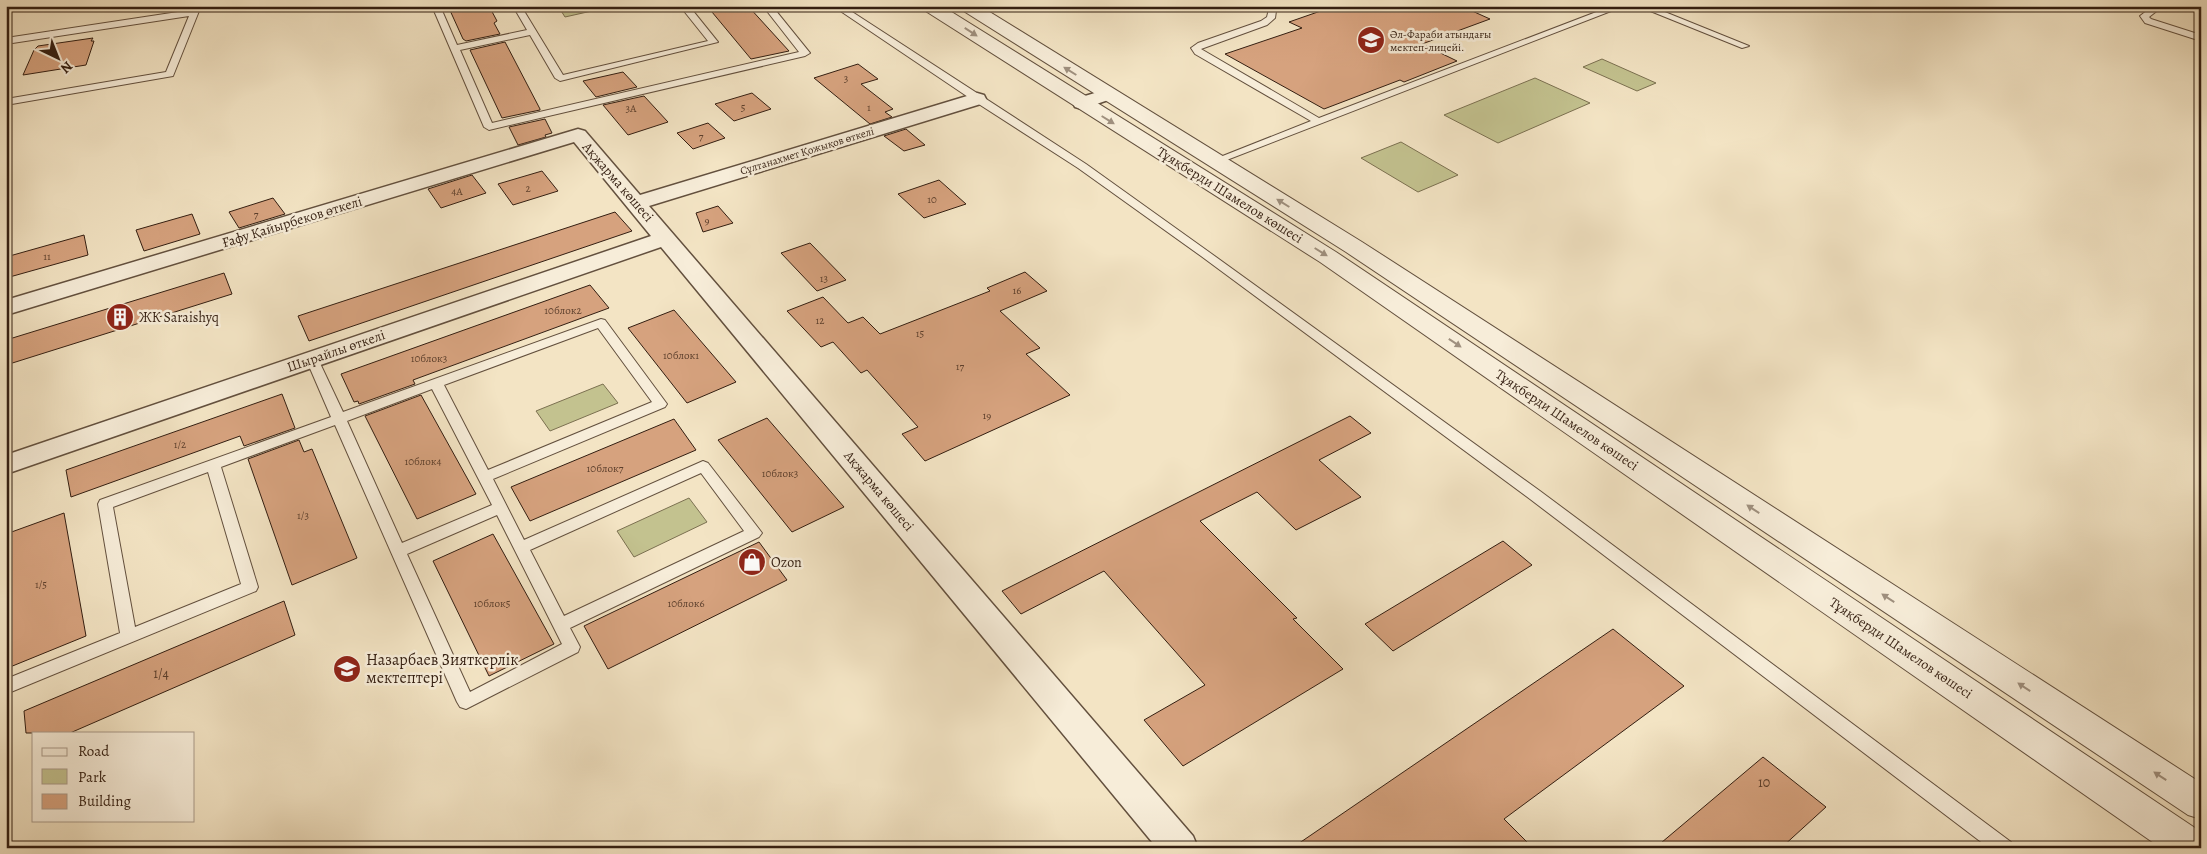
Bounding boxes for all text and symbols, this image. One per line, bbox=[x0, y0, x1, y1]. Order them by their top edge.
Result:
school or university icon: Әл-Фараби атындағы мектеп-лицейі. bbox=[1356, 25, 1386, 55]
place label: Әл-Фараби атындағы мектеп-лицейі. bbox=[1390, 27, 1491, 55]
one-way arrow bbox=[965, 28, 978, 37]
north arrow bbox=[32, 32, 82, 82]
text: N bbox=[56, 57, 77, 78]
one-way arrow bbox=[1064, 66, 1077, 75]
house number: 3 bbox=[844, 71, 848, 86]
house number: 5 bbox=[741, 100, 746, 115]
house number: 1 bbox=[867, 100, 871, 115]
house number: 3А bbox=[626, 101, 637, 116]
one-way arrow bbox=[1102, 115, 1115, 124]
street label: Сұлтанахмет Қожықов өткелі bbox=[738, 123, 876, 179]
house number: 7 bbox=[699, 129, 704, 144]
street label: Ақжарма көшесі bbox=[577, 137, 658, 226]
street label: Тұяқберди Шамелов көшесі bbox=[1153, 142, 1307, 248]
house number: 2 bbox=[525, 181, 531, 196]
house number: 4А bbox=[451, 184, 463, 199]
street label: Ғафу Қайырбеков өткелі bbox=[220, 192, 364, 252]
house number: 10 bbox=[927, 192, 937, 207]
one-way arrow bbox=[1276, 198, 1289, 207]
house number: 7 bbox=[254, 207, 259, 222]
house number: 9 bbox=[704, 213, 710, 228]
one-way arrow bbox=[1314, 247, 1327, 256]
house number: 11 bbox=[43, 249, 51, 264]
house number: 13 bbox=[820, 271, 828, 286]
house number: 16 bbox=[1013, 283, 1021, 298]
building icon: ЖК Saraishyq bbox=[105, 302, 135, 332]
house number: 10блок2 bbox=[544, 303, 582, 318]
place label: ЖК Saraishyq bbox=[139, 308, 219, 327]
house number: 12 bbox=[816, 313, 825, 328]
street label: Шырайлы өткелі bbox=[284, 325, 388, 377]
house number: 15 bbox=[916, 326, 925, 341]
one-way arrow bbox=[1448, 338, 1462, 348]
house number: 10блок1 bbox=[663, 348, 699, 363]
house number: 10блок3 bbox=[411, 351, 447, 366]
house number: 17 bbox=[956, 359, 965, 374]
street label: Тұяқберди Шамелов көшесі bbox=[1492, 365, 1642, 475]
house number: 19 bbox=[983, 408, 991, 423]
house number: 1/2 bbox=[174, 437, 186, 452]
street label: Ақжарма көшесі bbox=[839, 446, 918, 535]
house number: 10блок4 bbox=[404, 454, 442, 469]
house number: 10блок7 bbox=[587, 461, 624, 476]
house number: 10блок3 bbox=[762, 466, 798, 481]
one-way arrow bbox=[1746, 504, 1759, 514]
house number: 1/3 bbox=[297, 508, 309, 523]
shop icon: Ozon bbox=[737, 547, 767, 577]
place label: Ozon bbox=[771, 553, 802, 572]
house number: 1/5 bbox=[35, 577, 47, 592]
street label: Тұяқберди Шамелов көшесі bbox=[1826, 593, 1976, 703]
one-way arrow bbox=[1882, 593, 1895, 603]
house number: 10блок5 bbox=[474, 596, 511, 611]
house number: 10блок6 bbox=[667, 596, 705, 611]
place label: Назарбаев Зияткерлік мектептері bbox=[366, 649, 519, 689]
school or university icon: Назарбаев Зияткерлік мектептері bbox=[332, 654, 362, 684]
house number: 1/4 bbox=[153, 664, 169, 683]
one-way arrow bbox=[2017, 682, 2031, 692]
legend bbox=[32, 732, 195, 822]
text: Road bbox=[78, 741, 110, 761]
text: Park bbox=[78, 767, 107, 787]
one-way arrow bbox=[2153, 772, 2167, 781]
house number: 10 bbox=[1758, 773, 1770, 792]
text: Building bbox=[78, 791, 131, 811]

